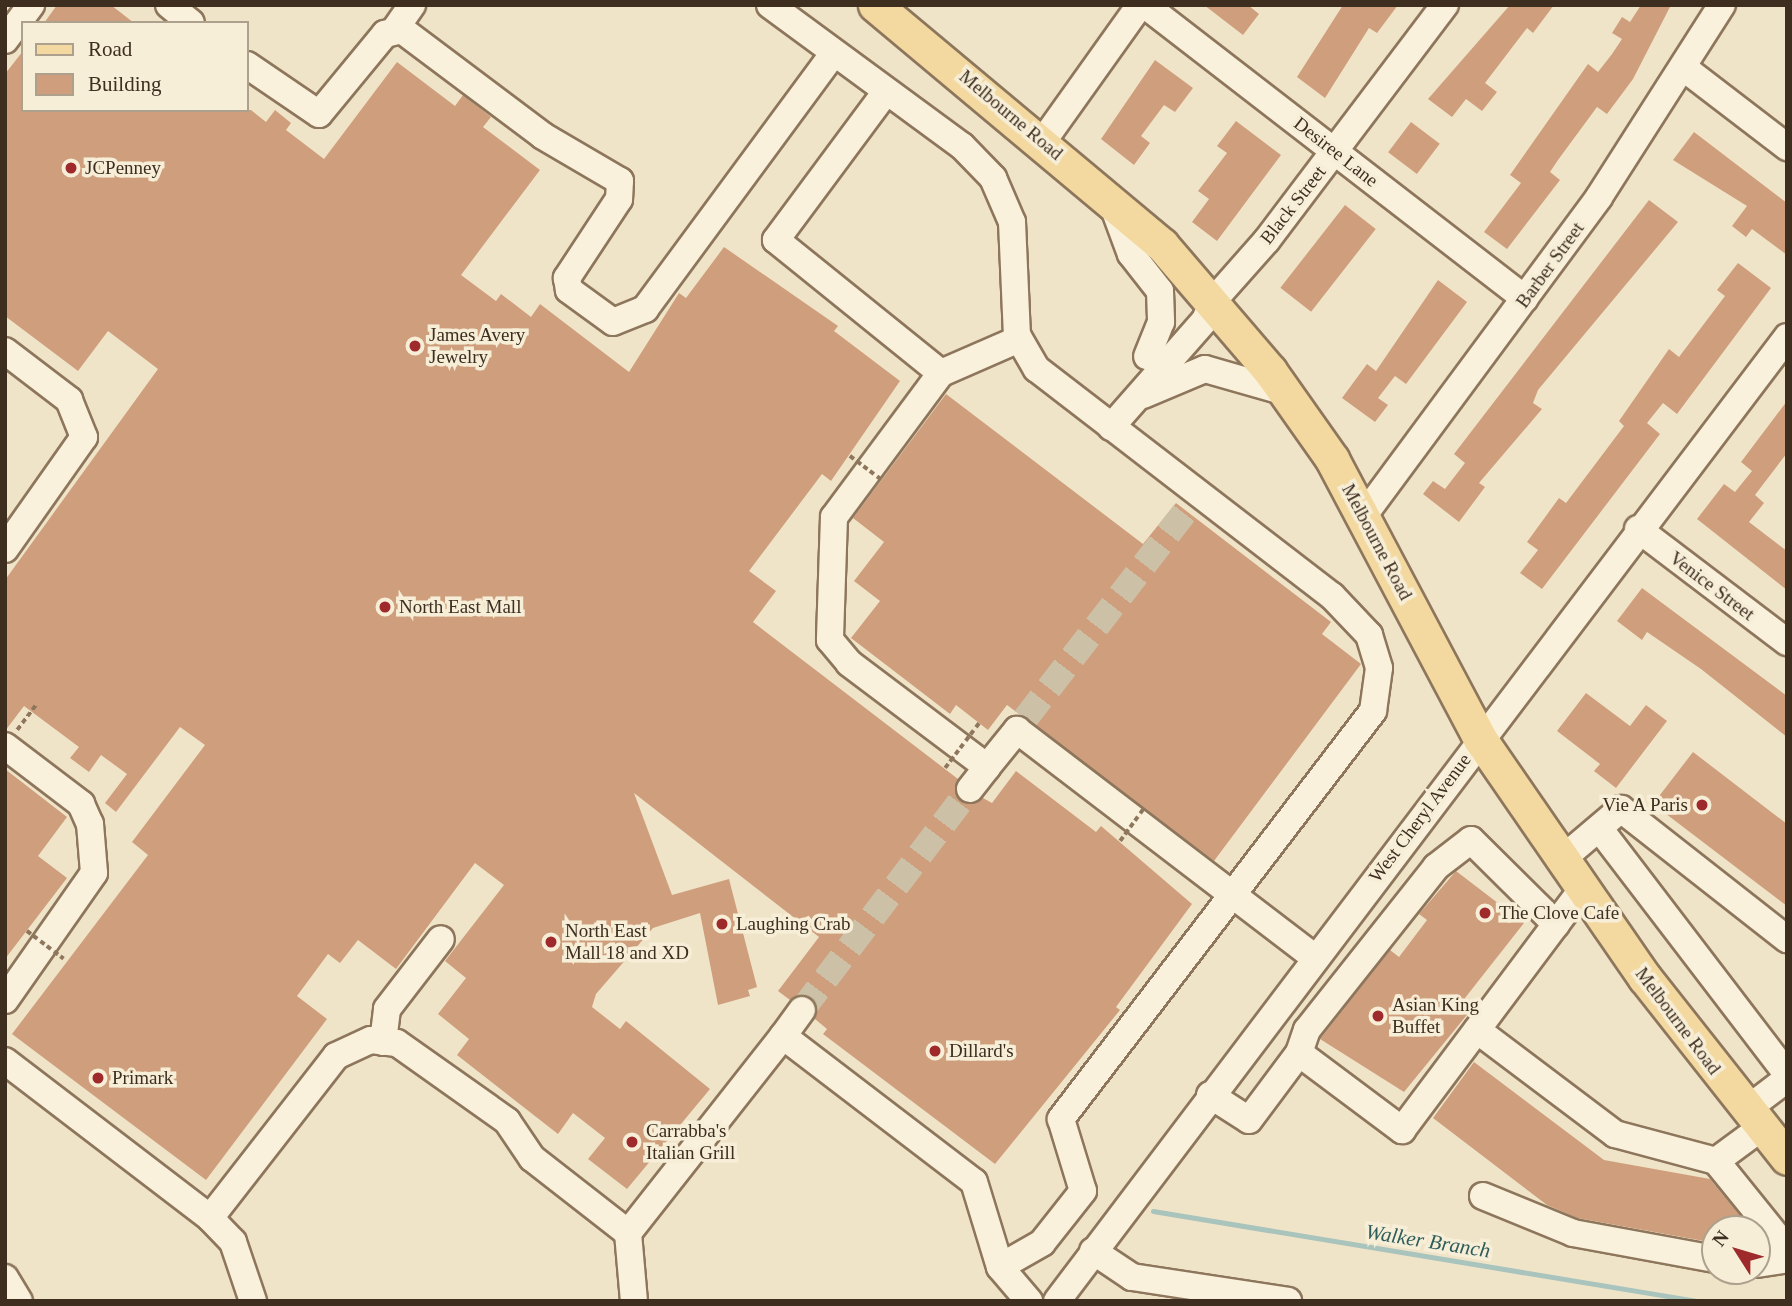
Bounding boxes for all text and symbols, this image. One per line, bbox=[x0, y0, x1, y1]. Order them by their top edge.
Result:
legend bbox=[21, 21, 248, 112]
text: Road bbox=[88, 37, 132, 61]
street label: Melbourne Road bbox=[955, 65, 1067, 165]
text: Building bbox=[88, 72, 162, 96]
street label: Desiree Lane bbox=[1289, 112, 1383, 192]
place label: JCPenney bbox=[85, 157, 161, 179]
marker: JCPenney bbox=[63, 160, 79, 176]
street label: Black Street bbox=[1255, 161, 1331, 249]
street label: Barber Street bbox=[1511, 218, 1589, 312]
place label: James Avery Jewelry bbox=[429, 324, 526, 368]
marker: James Avery Jewelry bbox=[407, 338, 423, 354]
street label: Melbourne Road bbox=[1337, 480, 1417, 604]
street label: Venice Street bbox=[1665, 547, 1759, 625]
place label: North East Mall bbox=[399, 596, 521, 618]
marker: North East Mall bbox=[377, 599, 393, 615]
street label: West Cheryl Avenue bbox=[1364, 749, 1476, 887]
place label: Vie A Paris bbox=[1600, 794, 1688, 816]
marker: Vie A Paris bbox=[1694, 797, 1710, 813]
place label: The Clove Cafe bbox=[1499, 902, 1619, 924]
marker: The Clove Cafe bbox=[1477, 905, 1493, 921]
place label: Laughing Crab bbox=[736, 913, 851, 935]
marker: Laughing Crab bbox=[714, 916, 730, 932]
place label: North East Mall 18 and XD bbox=[565, 920, 689, 964]
marker: North East Mall 18 and XD bbox=[543, 934, 559, 950]
street label: Melbourne Road bbox=[1630, 963, 1726, 1079]
place label: Asian King Buffet bbox=[1392, 994, 1479, 1038]
marker: Asian King Buffet bbox=[1370, 1008, 1386, 1024]
place label: Dillard's bbox=[949, 1040, 1014, 1062]
marker: Dillard's bbox=[927, 1043, 943, 1059]
place label: Primark bbox=[112, 1067, 173, 1089]
marker: Primark bbox=[90, 1070, 106, 1086]
place label: Carrabba's Italian Grill bbox=[646, 1120, 735, 1164]
marker: Carrabba's Italian Grill bbox=[624, 1134, 640, 1150]
north arrow bbox=[1701, 1215, 1771, 1285]
water label: Walker Branch bbox=[1364, 1219, 1492, 1263]
text: N bbox=[1708, 1226, 1733, 1250]

